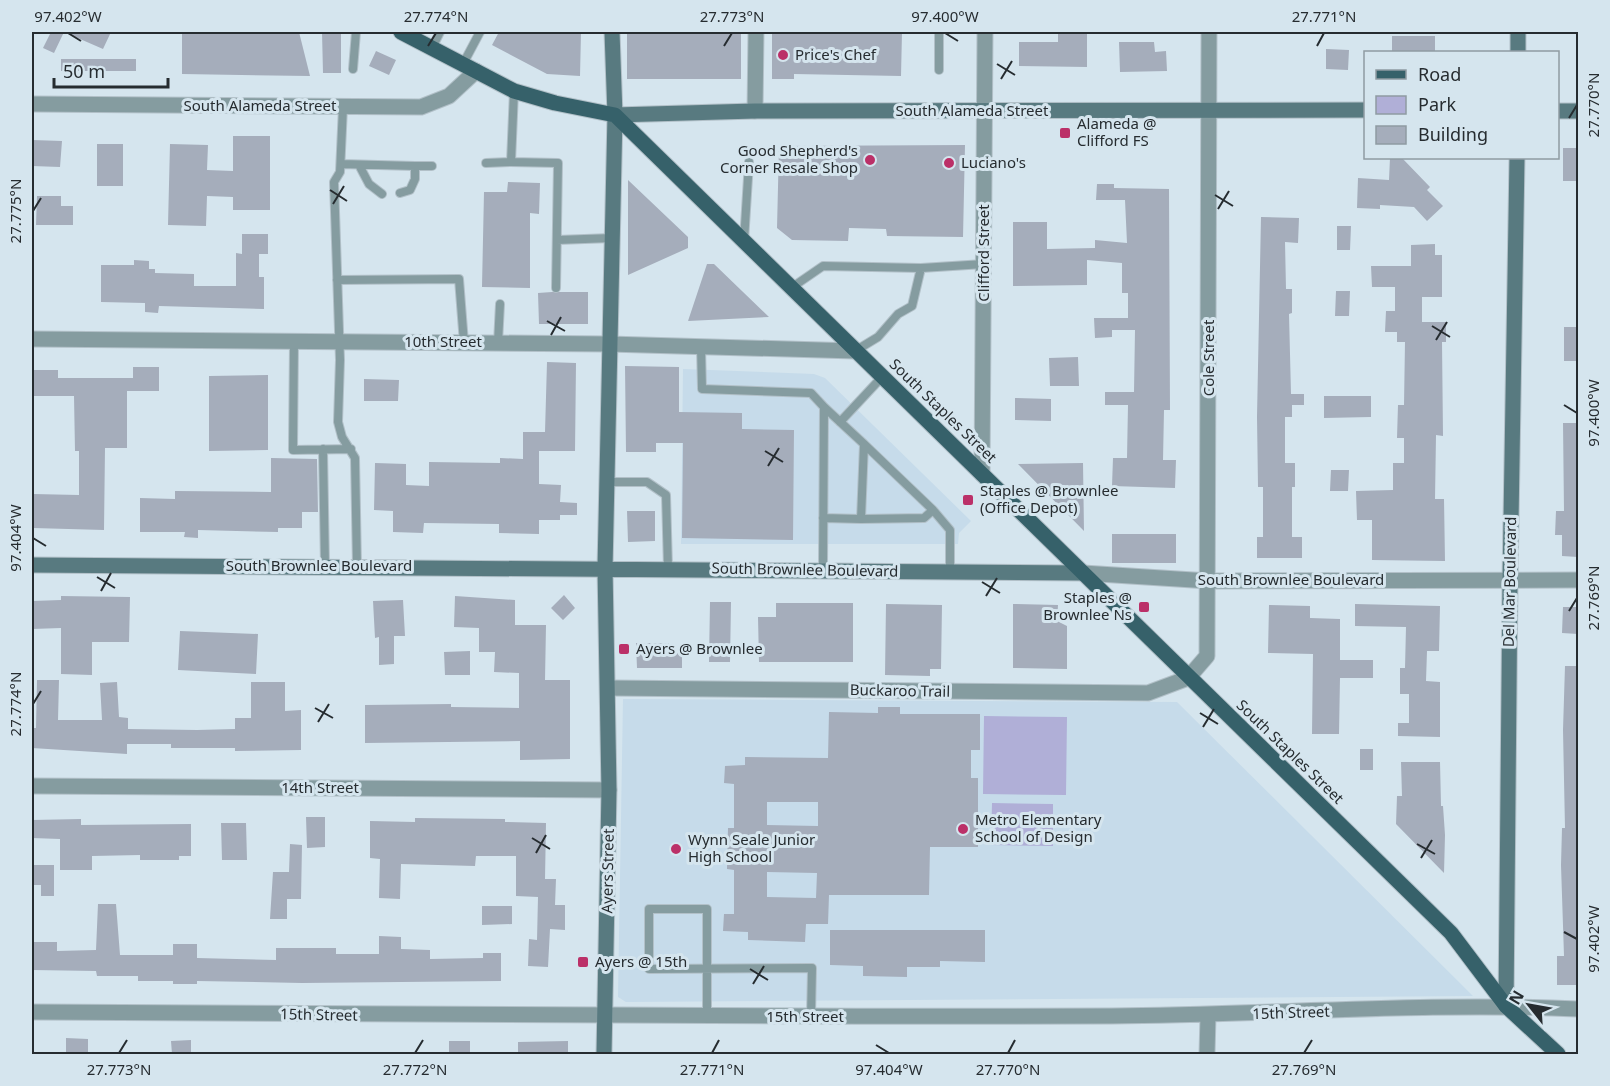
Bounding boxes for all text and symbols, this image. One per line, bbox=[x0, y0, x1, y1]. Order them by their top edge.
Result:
text: 97.402°W bbox=[34, 6, 102, 26]
text: 27.774°N bbox=[404, 6, 468, 26]
text: 27.773°N bbox=[700, 6, 764, 26]
text: 97.400°W bbox=[911, 6, 979, 26]
text: 27.771°N bbox=[1292, 6, 1356, 26]
place label: Price's Chef bbox=[795, 44, 877, 64]
marker: Price's Chef bbox=[776, 48, 790, 62]
scale bar bbox=[54, 51, 168, 89]
legend bbox=[1364, 51, 1559, 159]
text: 50 m bbox=[63, 59, 105, 83]
text: Road bbox=[1418, 62, 1461, 86]
text: 27.770°N bbox=[1583, 73, 1603, 137]
text: Park bbox=[1418, 92, 1456, 116]
street label: South Alameda Street bbox=[184, 95, 337, 115]
street label: South Alameda Street bbox=[896, 100, 1049, 120]
place label: Alameda @ Clifford FS bbox=[1077, 113, 1156, 150]
text: Building bbox=[1418, 122, 1488, 146]
marker: Alameda @ Clifford FS bbox=[1058, 126, 1072, 140]
place label: Good Shepherd's Corner Resale Shop bbox=[720, 140, 858, 177]
place label: Luciano's bbox=[961, 152, 1026, 172]
marker: Good Shepherd's Corner Resale Shop bbox=[863, 153, 877, 167]
marker: Luciano's bbox=[942, 156, 956, 170]
text: 27.775°N bbox=[5, 179, 25, 243]
street label: Clifford Street bbox=[973, 204, 993, 302]
street label: Cole Street bbox=[1198, 319, 1218, 396]
street label: 10th Street bbox=[404, 331, 482, 351]
street label: South Staples Street bbox=[886, 354, 1002, 467]
text: 97.400°W bbox=[1583, 379, 1603, 447]
place label: Staples @ Brownlee (Office Depot) bbox=[980, 480, 1118, 517]
marker: Staples @ Brownlee (Office Depot) bbox=[961, 493, 975, 507]
text: 97.404°W bbox=[5, 504, 25, 572]
street label: Del Mar Boulevard bbox=[1498, 517, 1520, 647]
street label: South Brownlee Boulevard bbox=[226, 555, 412, 575]
street label: South Brownlee Boulevard bbox=[712, 557, 898, 581]
text: 27.769°N bbox=[1583, 566, 1603, 630]
street label: South Brownlee Boulevard bbox=[1198, 569, 1384, 589]
place label: Staples @ Brownlee Ns bbox=[1043, 587, 1132, 624]
marker: Staples @ Brownlee Ns bbox=[1137, 600, 1151, 614]
place label: Ayers @ Brownlee bbox=[636, 638, 763, 658]
marker: Ayers @ Brownlee bbox=[617, 642, 631, 656]
text: 27.774°N bbox=[5, 672, 25, 736]
street label: Buckaroo Trail bbox=[850, 679, 950, 701]
street label: South Staples Street bbox=[1233, 695, 1349, 808]
street label: 14th Street bbox=[281, 777, 359, 797]
place label: Metro Elementary School of Design bbox=[975, 809, 1102, 846]
marker: Metro Elementary School of Design bbox=[956, 822, 970, 836]
street label: Ayers Street bbox=[596, 828, 618, 914]
place label: Wynn Seale Junior High School bbox=[688, 829, 815, 866]
marker: Wynn Seale Junior High School bbox=[669, 842, 683, 856]
text: 97.402°W bbox=[1583, 905, 1603, 973]
place label: Ayers @ 15th bbox=[595, 951, 687, 971]
marker: Ayers @ 15th bbox=[576, 955, 590, 969]
north arrow bbox=[1499, 975, 1559, 1035]
text: N bbox=[1503, 986, 1529, 1009]
street label: 15th Street bbox=[1252, 1001, 1331, 1023]
street label: 15th Street bbox=[280, 1003, 359, 1025]
street label: 15th Street bbox=[766, 1006, 844, 1026]
text: 27.773°N bbox=[87, 1059, 151, 1079]
text: 27.772°N bbox=[383, 1059, 447, 1079]
text: 27.771°N bbox=[680, 1059, 744, 1079]
text: 97.404°W bbox=[855, 1059, 923, 1079]
text: 27.770°N bbox=[976, 1059, 1040, 1079]
text: 27.769°N bbox=[1272, 1059, 1336, 1079]

